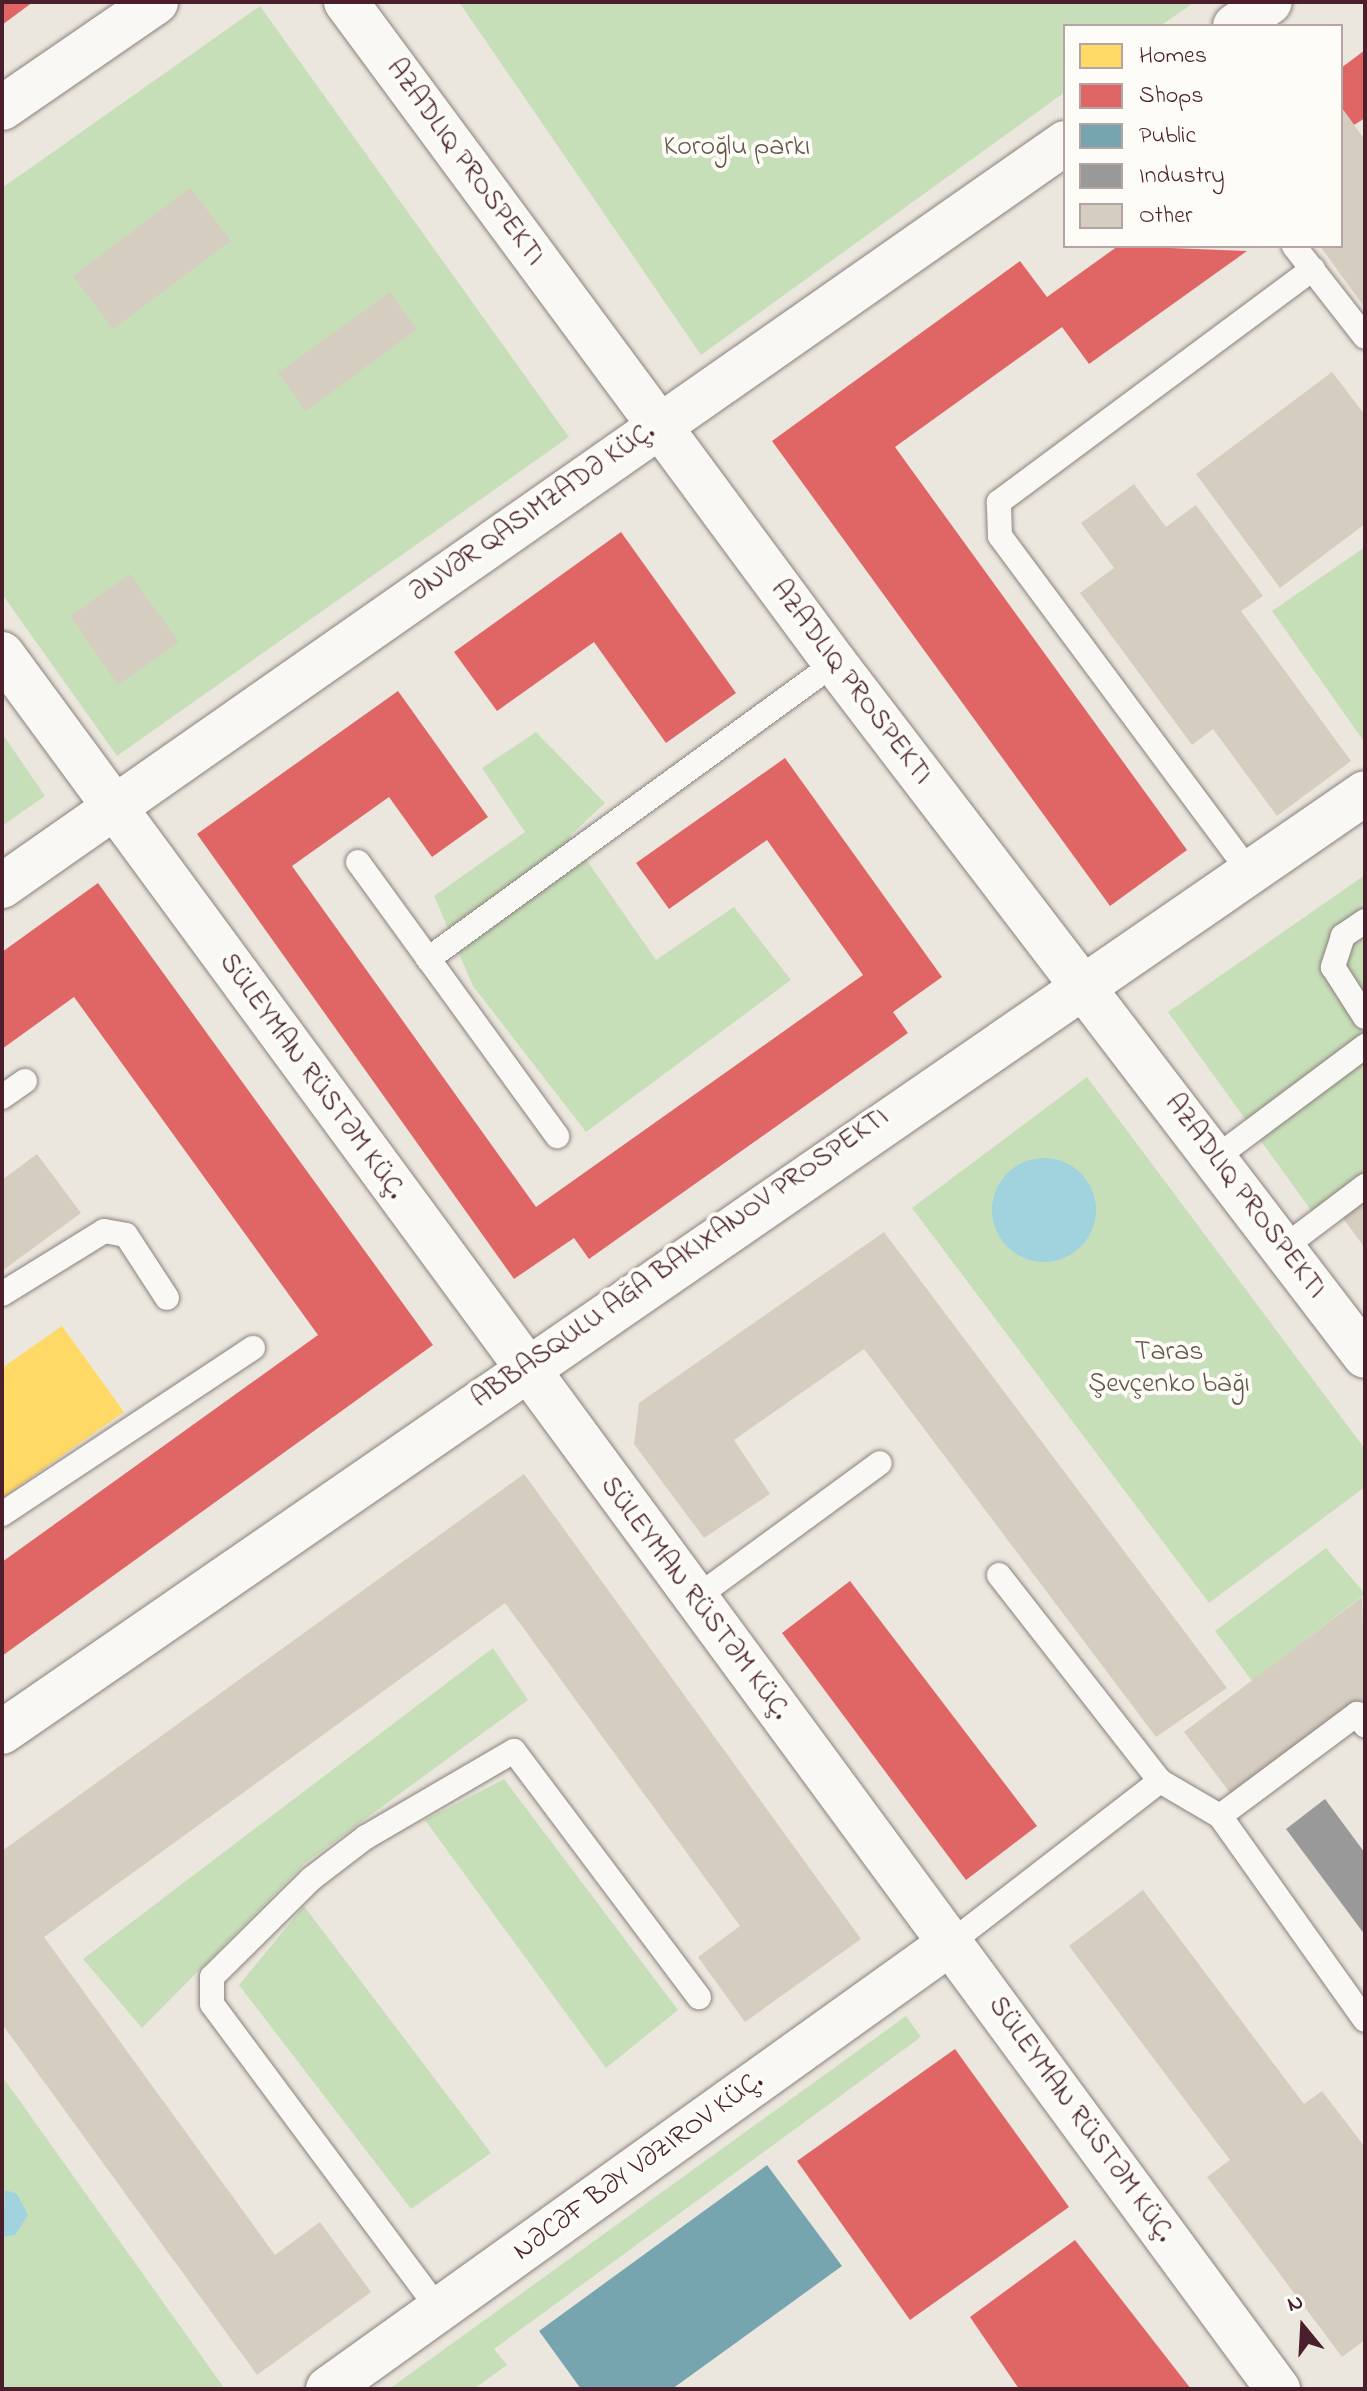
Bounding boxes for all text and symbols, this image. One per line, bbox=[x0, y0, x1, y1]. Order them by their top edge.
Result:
legend bbox=[1063, 24, 1343, 248]
text: Homes bbox=[1139, 39, 1207, 74]
street label: AZADLIQ PROSPEKTI bbox=[378, 53, 550, 273]
text: Shops bbox=[1139, 79, 1204, 114]
text: Public bbox=[1139, 119, 1196, 154]
park label: Koroğlu parkı bbox=[664, 131, 810, 165]
text: Industry bbox=[1139, 159, 1225, 194]
text: Other bbox=[1139, 199, 1192, 234]
street label: ƏNVƏR QASIMZADƏ KÜÇ. bbox=[404, 416, 662, 610]
street label: AZADLIQ PROSPEKTI bbox=[762, 574, 938, 792]
street label: SÜLEYMAN RÜSTƏM KÜÇ. bbox=[210, 947, 412, 1207]
street label: AZADLIQ PROSPEKTI bbox=[1156, 1088, 1332, 1306]
street label: ABBASQULU AĞA BAKIXANOV PROSPEKTI bbox=[466, 1101, 896, 1417]
park label: Taras Şevçenko bağı bbox=[1088, 1336, 1250, 1402]
street label: SÜLEYMAN RÜSTƏM KÜÇ. bbox=[592, 1471, 796, 1727]
street label: SÜLEYMAN RÜSTƏM KÜÇ. bbox=[979, 1990, 1181, 2250]
street label: NƏCƏF BƏY VƏZIROV KÜÇ. bbox=[508, 2065, 770, 2269]
north arrow bbox=[1263, 2287, 1343, 2367]
text: N bbox=[1284, 2287, 1308, 2322]

